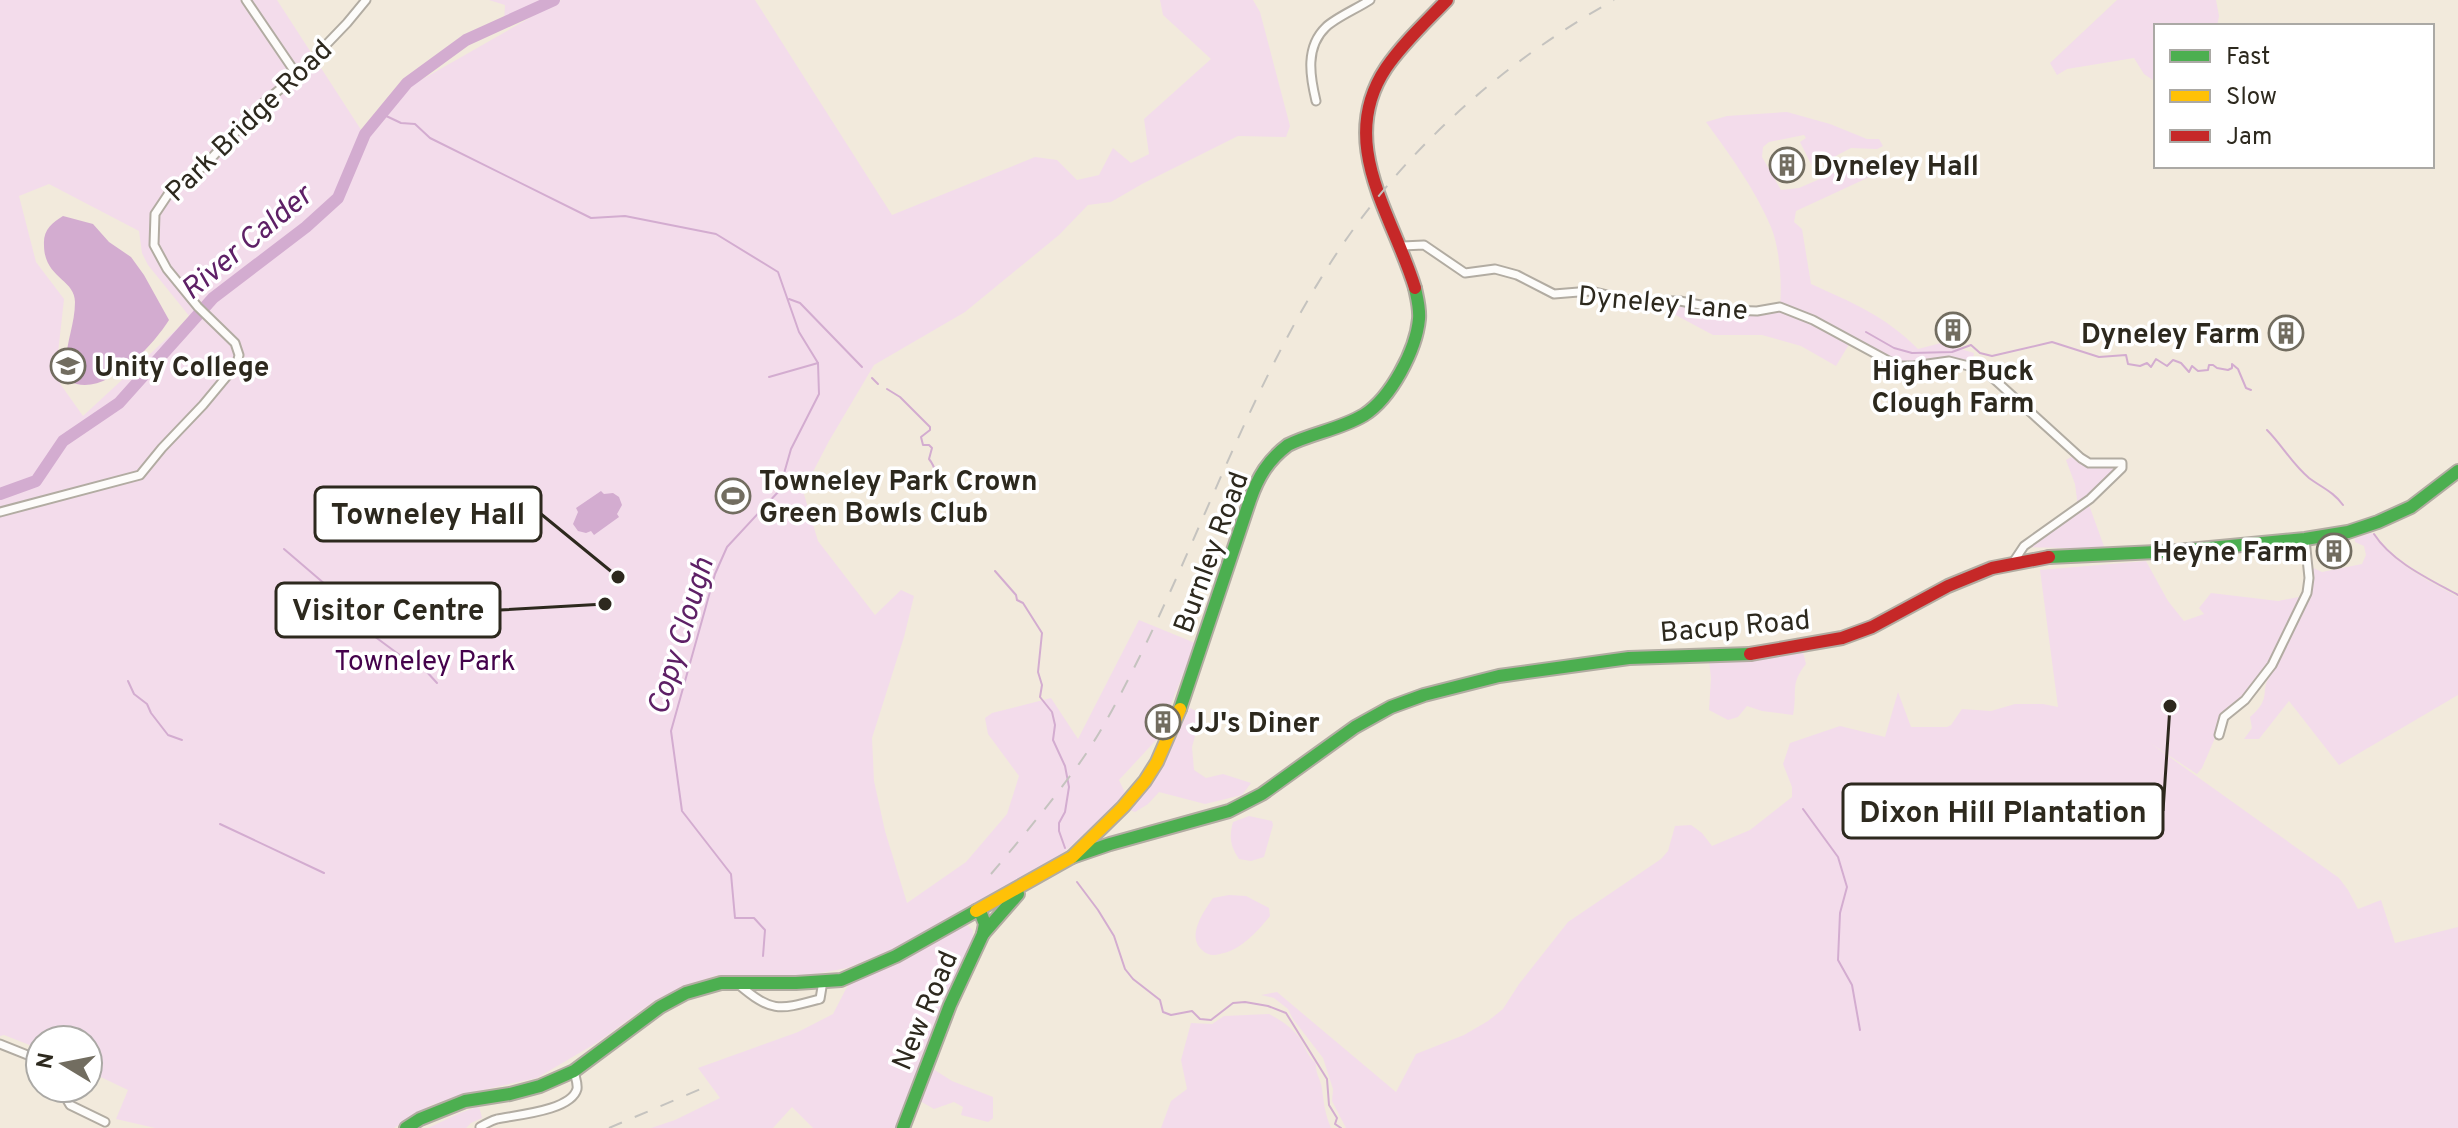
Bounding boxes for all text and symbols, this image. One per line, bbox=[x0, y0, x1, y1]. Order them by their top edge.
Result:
legend bbox=[2154, 24, 2434, 168]
street label: Park Bridge Road bbox=[159, 33, 341, 211]
text: Fast bbox=[2226, 43, 2270, 73]
text: Slow bbox=[2226, 83, 2277, 113]
text: Jam bbox=[2226, 123, 2272, 153]
building icon: Dyneley Hall bbox=[1768, 146, 1806, 184]
place label: Dyneley Hall bbox=[1813, 150, 1979, 186]
water label: River Calder bbox=[174, 177, 323, 309]
street label: Dyneley Lane bbox=[1576, 280, 1749, 330]
building icon: Higher Buck Clough Farm bbox=[1934, 311, 1972, 349]
building icon: Dyneley Farm bbox=[2267, 314, 2305, 352]
place label: Dyneley Farm bbox=[2081, 318, 2260, 354]
school or university icon: Unity College bbox=[49, 347, 87, 385]
place label: Unity College bbox=[94, 351, 269, 387]
place label: Higher Buck Clough Farm bbox=[1871, 355, 2035, 423]
place label: Towneley Park Crown Green Bowls Club bbox=[759, 465, 1038, 533]
street label: Burnley Road bbox=[1167, 468, 1259, 639]
sports icon: Towneley Park Crown Green Bowls Club bbox=[714, 477, 752, 515]
callout: Towneley Hall bbox=[315, 487, 541, 541]
text: Towneley Hall bbox=[331, 498, 525, 535]
building icon: Heyne Farm bbox=[2315, 532, 2353, 570]
place label: Heyne Farm bbox=[2152, 536, 2308, 572]
water label: Copy Clough bbox=[641, 553, 724, 720]
callout: Visitor Centre bbox=[276, 583, 500, 637]
text: Visitor Centre bbox=[292, 594, 484, 631]
street label: Bacup Road bbox=[1659, 603, 1812, 652]
park label: Towneley Park bbox=[334, 645, 516, 681]
building icon: JJ's Diner bbox=[1144, 703, 1182, 741]
place label: JJ's Diner bbox=[1189, 707, 1320, 743]
callout: Dixon Hill Plantation bbox=[1843, 784, 2163, 838]
text: Dixon Hill Plantation bbox=[1859, 796, 2147, 833]
street label: New Road bbox=[886, 946, 968, 1076]
north arrow bbox=[24, 1024, 104, 1104]
text: N bbox=[32, 1051, 61, 1071]

